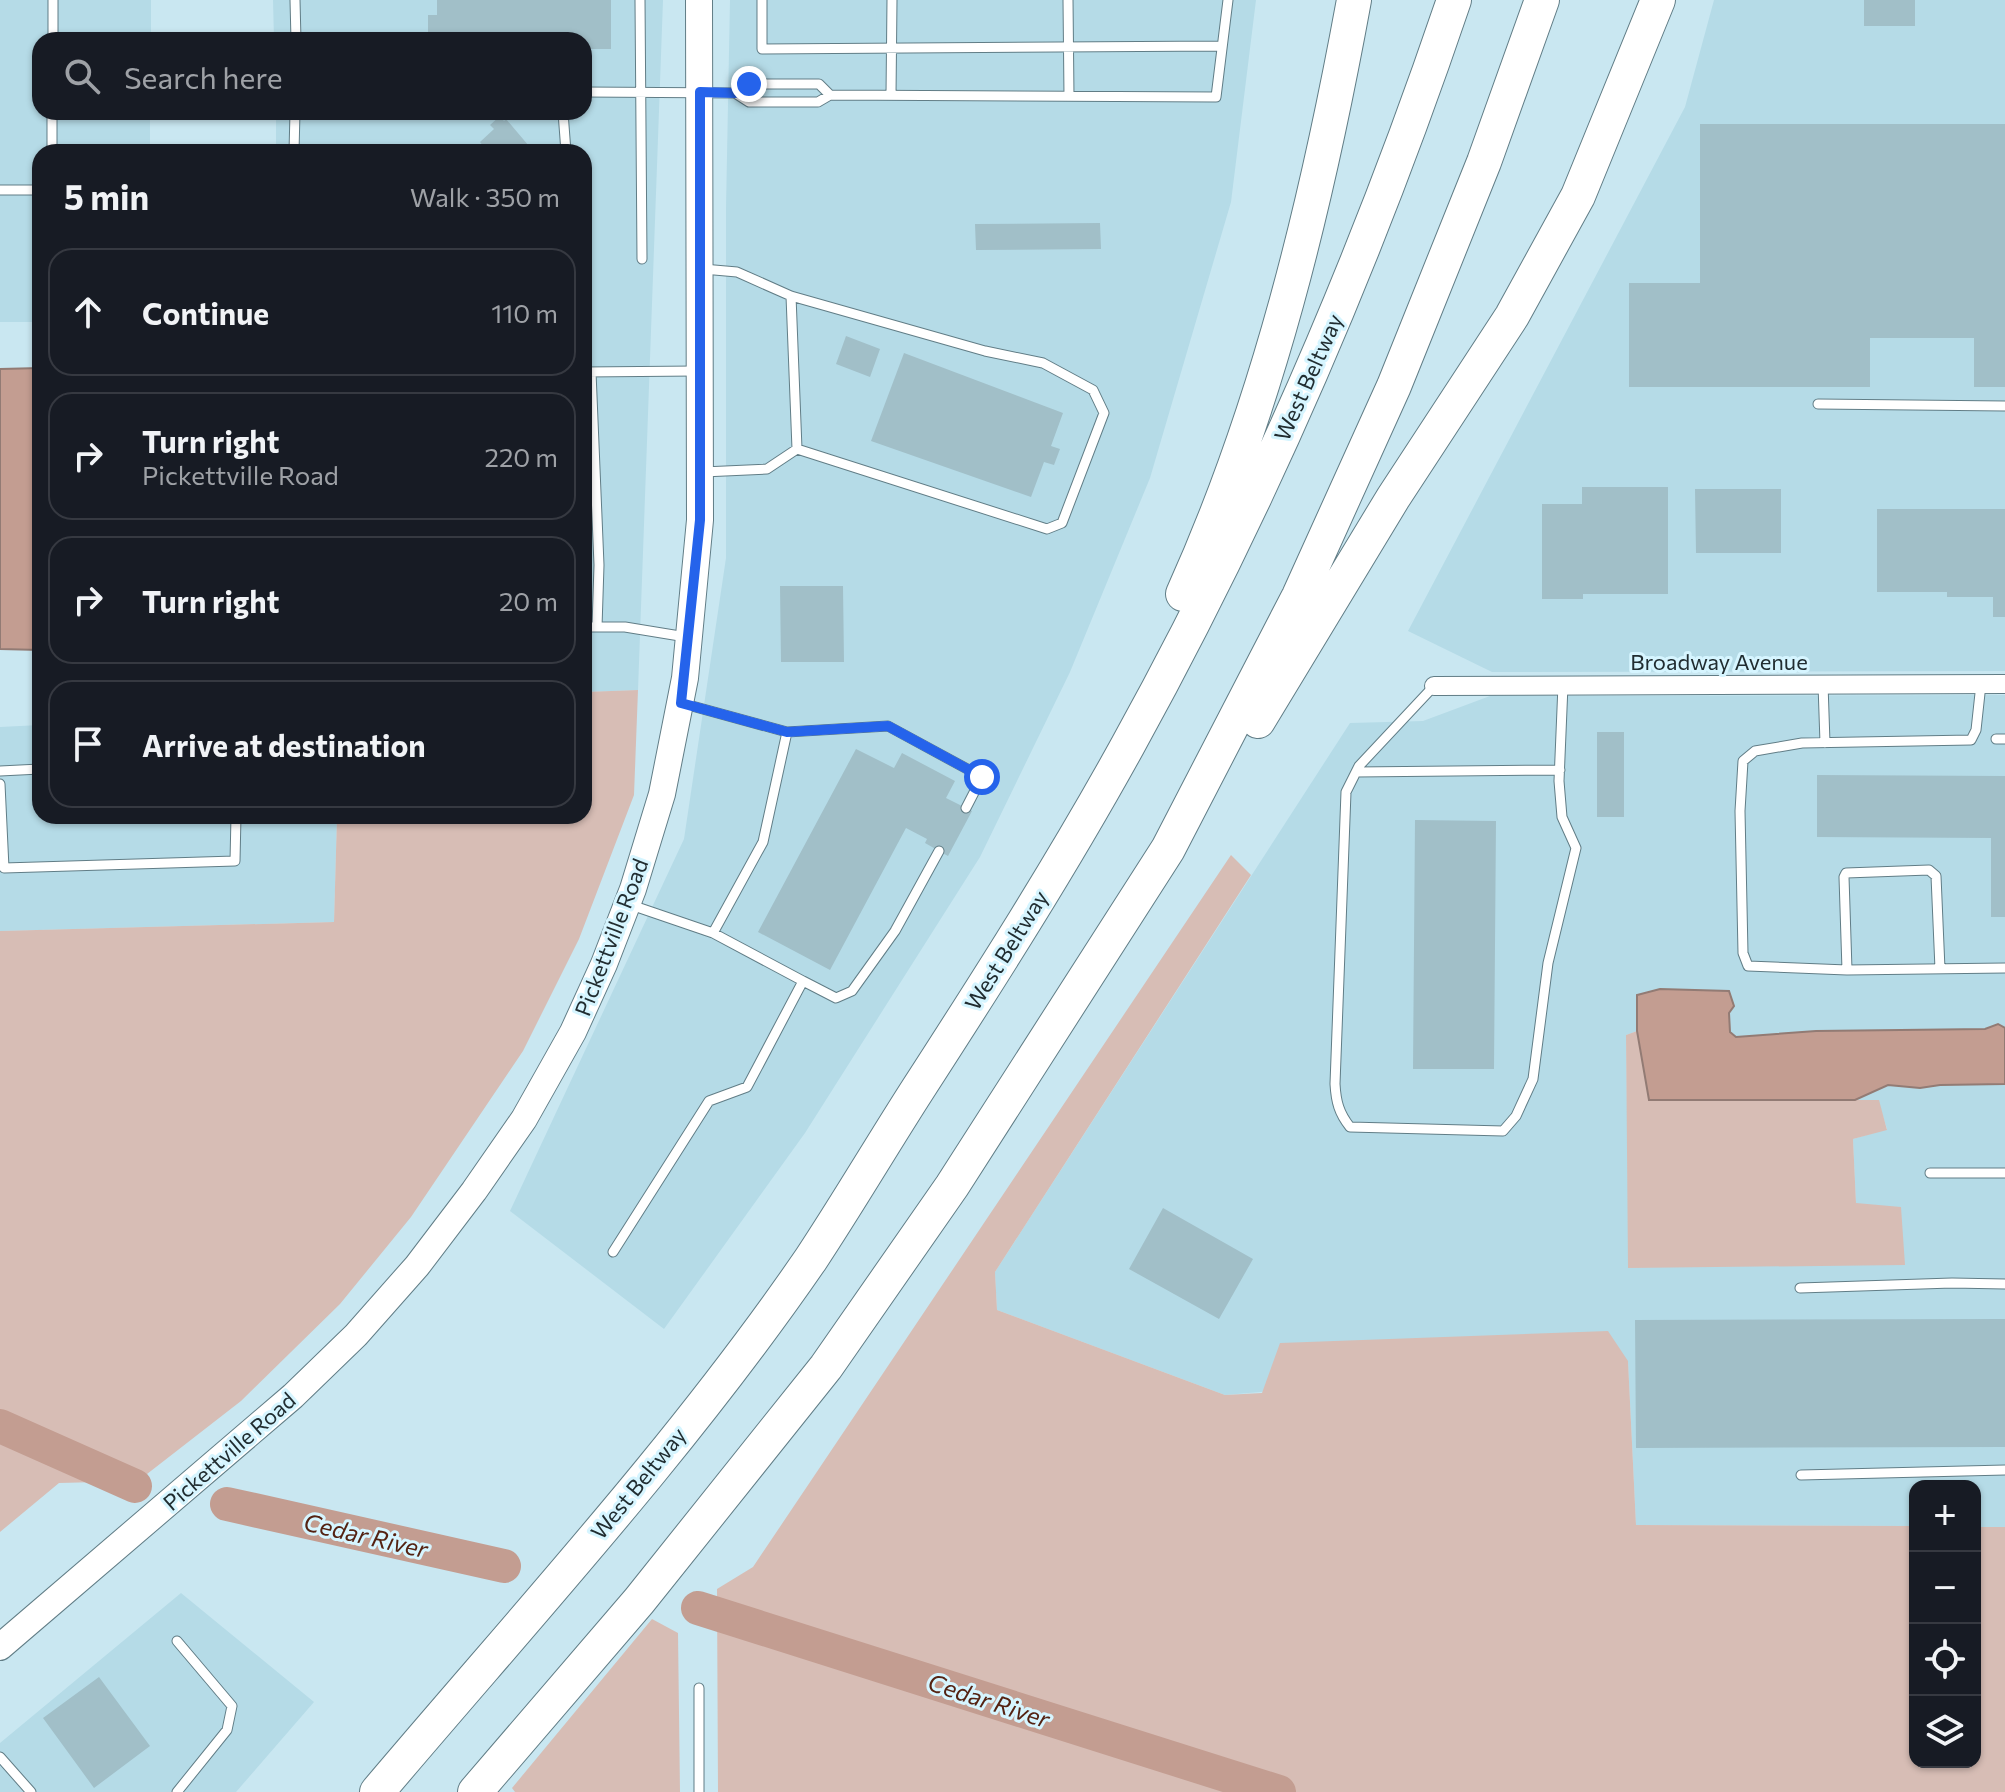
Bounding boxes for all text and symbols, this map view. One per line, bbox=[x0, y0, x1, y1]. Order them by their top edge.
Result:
search box bbox=[32, 32, 592, 120]
icon: search bbox=[60, 54, 104, 98]
text: Search here bbox=[124, 58, 283, 95]
route end bbox=[731, 66, 767, 102]
text: 5 min bbox=[64, 175, 149, 217]
text: Walk · 350 m bbox=[410, 181, 560, 212]
icon: ahead bbox=[66, 290, 110, 334]
text: Continue bbox=[142, 294, 269, 331]
text: 110 m bbox=[491, 297, 558, 328]
street label: West Beltway bbox=[1268, 309, 1348, 445]
text: Turn right bbox=[142, 422, 279, 459]
icon: right bbox=[66, 434, 110, 478]
text: 220 m bbox=[485, 441, 558, 472]
text: Pickettville Road bbox=[142, 459, 339, 490]
icon: right bbox=[66, 578, 110, 622]
text: Turn right bbox=[142, 582, 279, 619]
text: 20 m bbox=[499, 585, 558, 616]
street label: Broadway Avenue bbox=[1630, 648, 1808, 675]
icon: arrive bbox=[66, 722, 110, 766]
text: Arrive at destination bbox=[142, 726, 426, 763]
route start bbox=[964, 759, 1000, 795]
street label: Pickettville Road bbox=[569, 854, 653, 1020]
street label: West Beltway bbox=[958, 885, 1054, 1015]
street label: Pickettville Road bbox=[157, 1386, 301, 1516]
street label: West Beltway bbox=[585, 1422, 691, 1544]
map controls bbox=[1909, 1480, 1981, 1768]
button: + bbox=[1909, 1480, 1981, 1552]
water label: Cedar River bbox=[301, 1507, 432, 1564]
button: − bbox=[1909, 1552, 1981, 1624]
button: locate bbox=[1909, 1624, 1981, 1696]
water label: Cedar River bbox=[924, 1667, 1055, 1734]
button: layers bbox=[1909, 1696, 1981, 1768]

